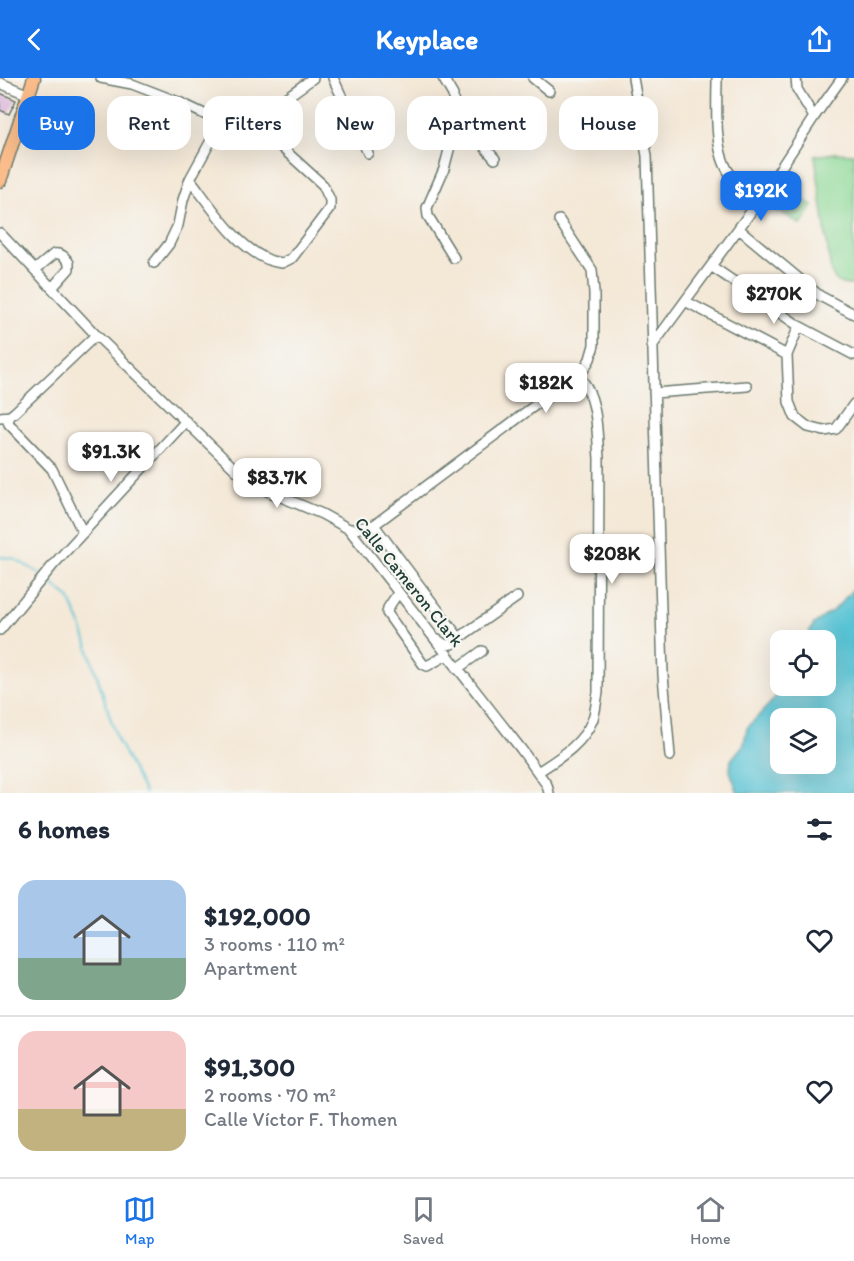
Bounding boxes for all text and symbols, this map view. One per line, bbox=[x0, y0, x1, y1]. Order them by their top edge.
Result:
icon: back bbox=[18, 23, 51, 56]
text: Keyplace bbox=[376, 23, 478, 56]
icon: share bbox=[803, 23, 836, 56]
chip: Buy bbox=[18, 96, 95, 150]
chip: Rent bbox=[107, 96, 191, 150]
chip: Filters bbox=[203, 96, 303, 150]
chip: New bbox=[315, 96, 395, 150]
chip: Apartment bbox=[407, 96, 547, 150]
chip: House bbox=[559, 96, 658, 150]
pin: $192K bbox=[719, 171, 803, 222]
text: $192K bbox=[734, 178, 788, 202]
pin: $270K bbox=[732, 274, 816, 325]
text: $270K bbox=[746, 281, 802, 305]
pin: $182K bbox=[504, 363, 588, 414]
text: $182K bbox=[519, 370, 573, 394]
pin: $91.3K bbox=[62, 432, 160, 483]
text: $91.3K bbox=[82, 439, 140, 463]
pin: $83.7K bbox=[228, 458, 326, 509]
text: $83.7K bbox=[247, 465, 307, 489]
street label: Calle Cameron Clark bbox=[350, 513, 468, 651]
pin: $208K bbox=[570, 534, 654, 585]
text: $208K bbox=[584, 541, 640, 565]
map controls bbox=[770, 630, 836, 774]
button: locate bbox=[770, 630, 836, 696]
button: layers bbox=[770, 708, 836, 774]
text: 6 homes bbox=[18, 813, 110, 845]
icon: filters bbox=[803, 813, 836, 846]
text: $192,000 bbox=[204, 900, 311, 932]
icon: home bbox=[66, 904, 138, 976]
icon: heart bbox=[803, 924, 836, 957]
text: 3 rooms · 110 m² bbox=[204, 932, 345, 956]
text: Apartment bbox=[204, 956, 297, 980]
text: $91,300 bbox=[204, 1051, 295, 1083]
icon: home bbox=[66, 1055, 138, 1127]
icon: heart bbox=[803, 1075, 836, 1108]
text: 2 rooms · 70 m² bbox=[204, 1083, 336, 1107]
text: Calle Víctor F. Thomen bbox=[204, 1107, 397, 1131]
tab: Map bbox=[123, 1193, 156, 1248]
tab: Saved bbox=[403, 1193, 444, 1248]
tab: Home bbox=[690, 1193, 731, 1248]

